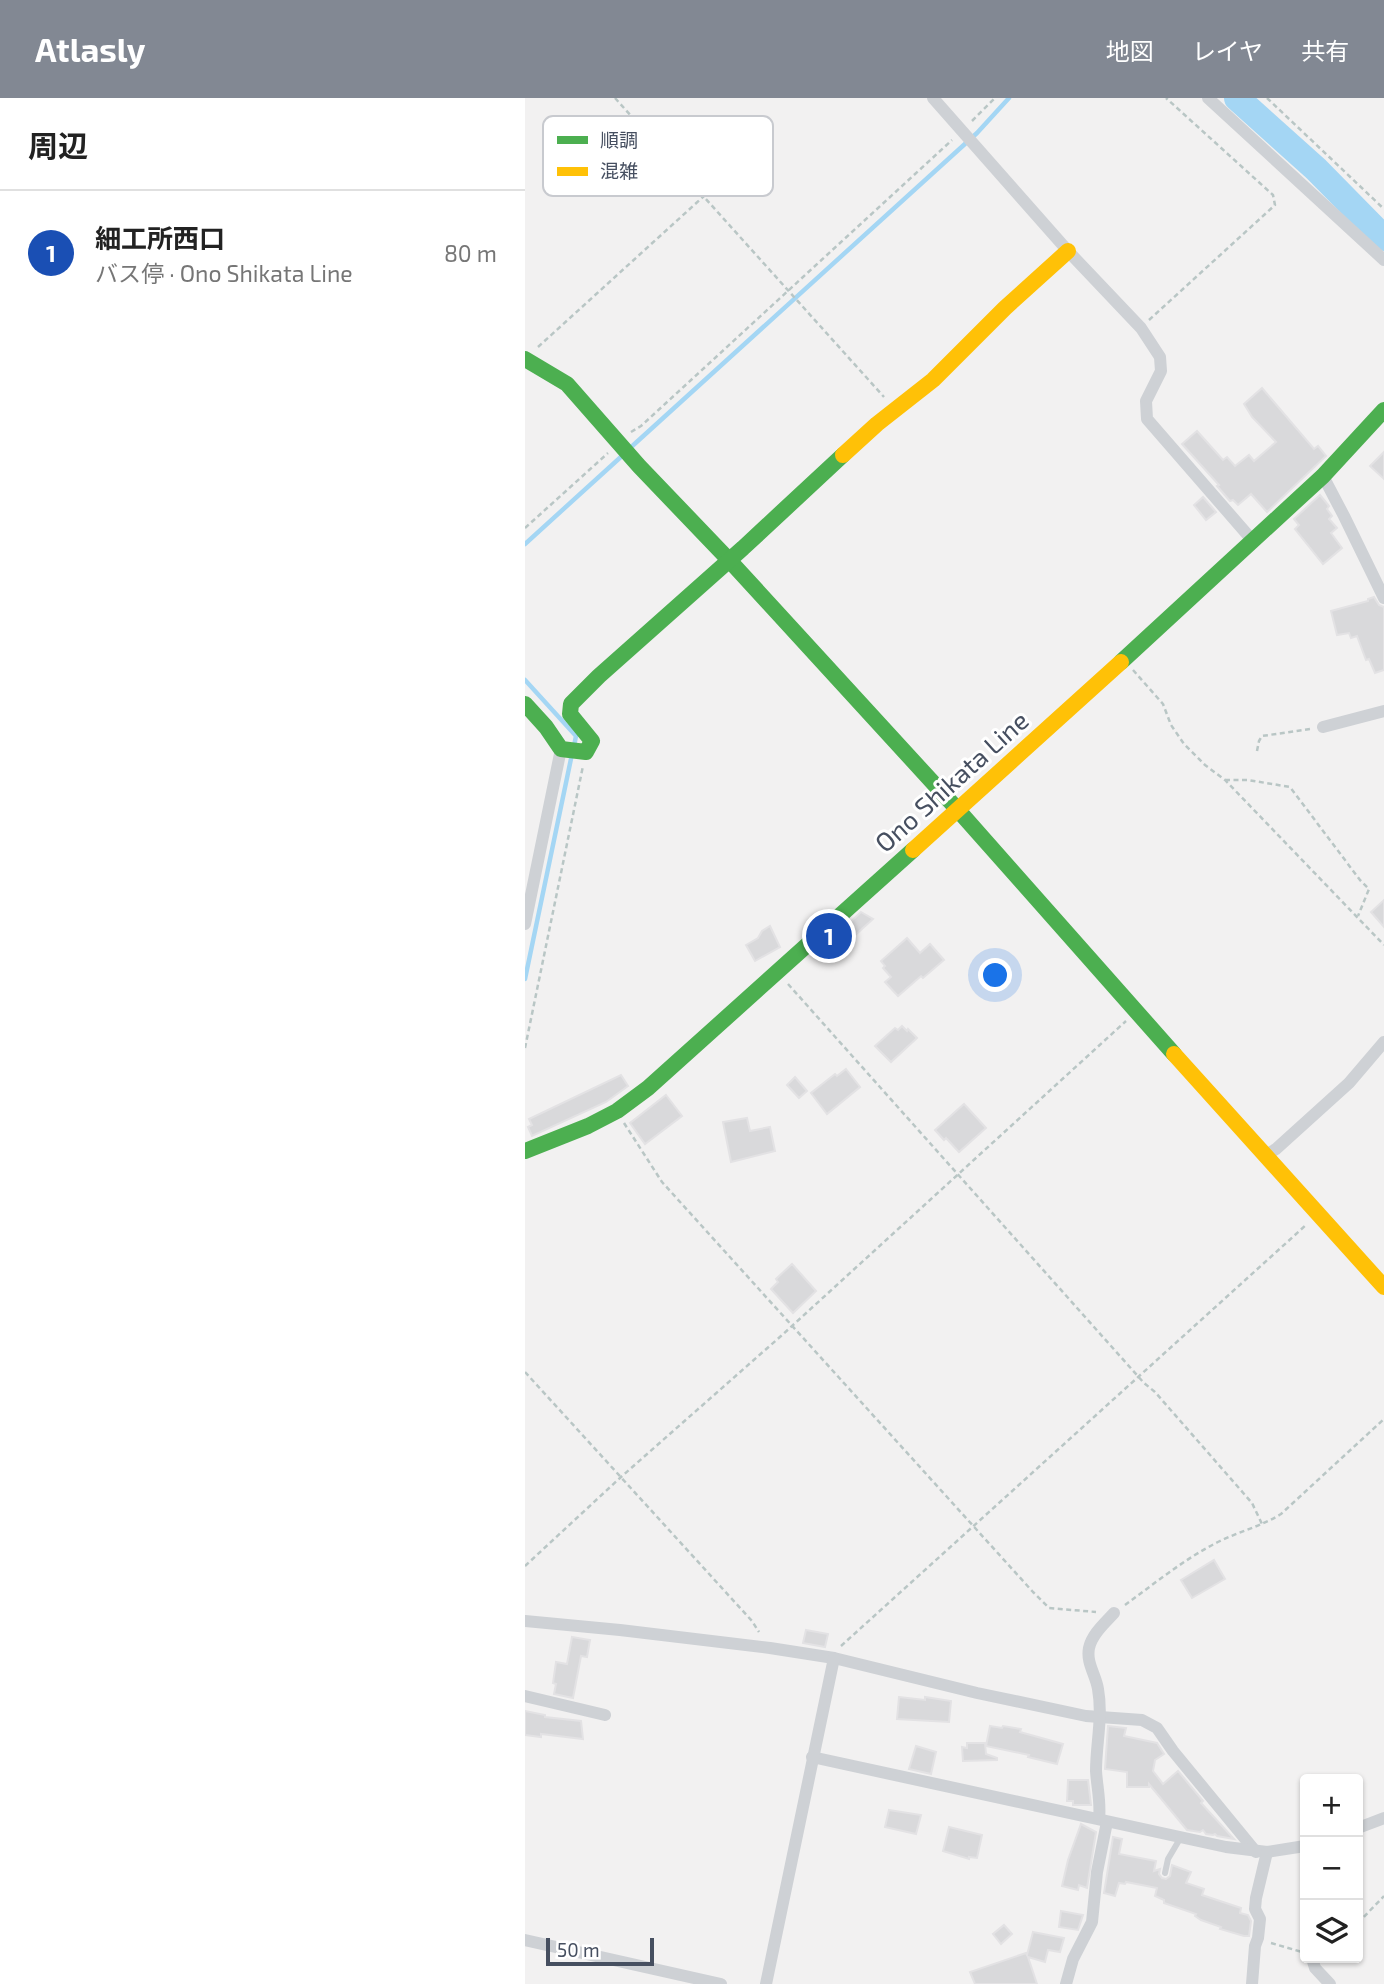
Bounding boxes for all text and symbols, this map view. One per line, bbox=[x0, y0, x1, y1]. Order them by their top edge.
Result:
text: Atlasly bbox=[35, 29, 145, 69]
text: 地図 bbox=[1106, 36, 1154, 65]
text: レイヤ bbox=[1192, 36, 1263, 65]
text: 共有 bbox=[1301, 36, 1349, 65]
legend bbox=[543, 116, 773, 196]
text: 周辺 bbox=[28, 127, 88, 163]
text: 順調 bbox=[600, 128, 638, 151]
text: 混雑 bbox=[600, 159, 638, 182]
text: 細工所西口 bbox=[95, 222, 225, 253]
text: 1 bbox=[46, 239, 56, 267]
text: 80 m bbox=[444, 239, 497, 267]
text: バス停 · Ono Shikata Line bbox=[95, 259, 353, 287]
street label: Ono Shikata Line bbox=[868, 704, 1034, 858]
pin: 1 bbox=[806, 910, 852, 962]
your location bbox=[978, 958, 1012, 992]
map controls bbox=[1300, 1774, 1363, 1963]
button: + bbox=[1300, 1774, 1363, 1837]
button: − bbox=[1300, 1837, 1363, 1900]
button: layers bbox=[1300, 1900, 1363, 1963]
scale bar bbox=[546, 1935, 655, 1967]
text: 50 m bbox=[557, 1938, 600, 1961]

